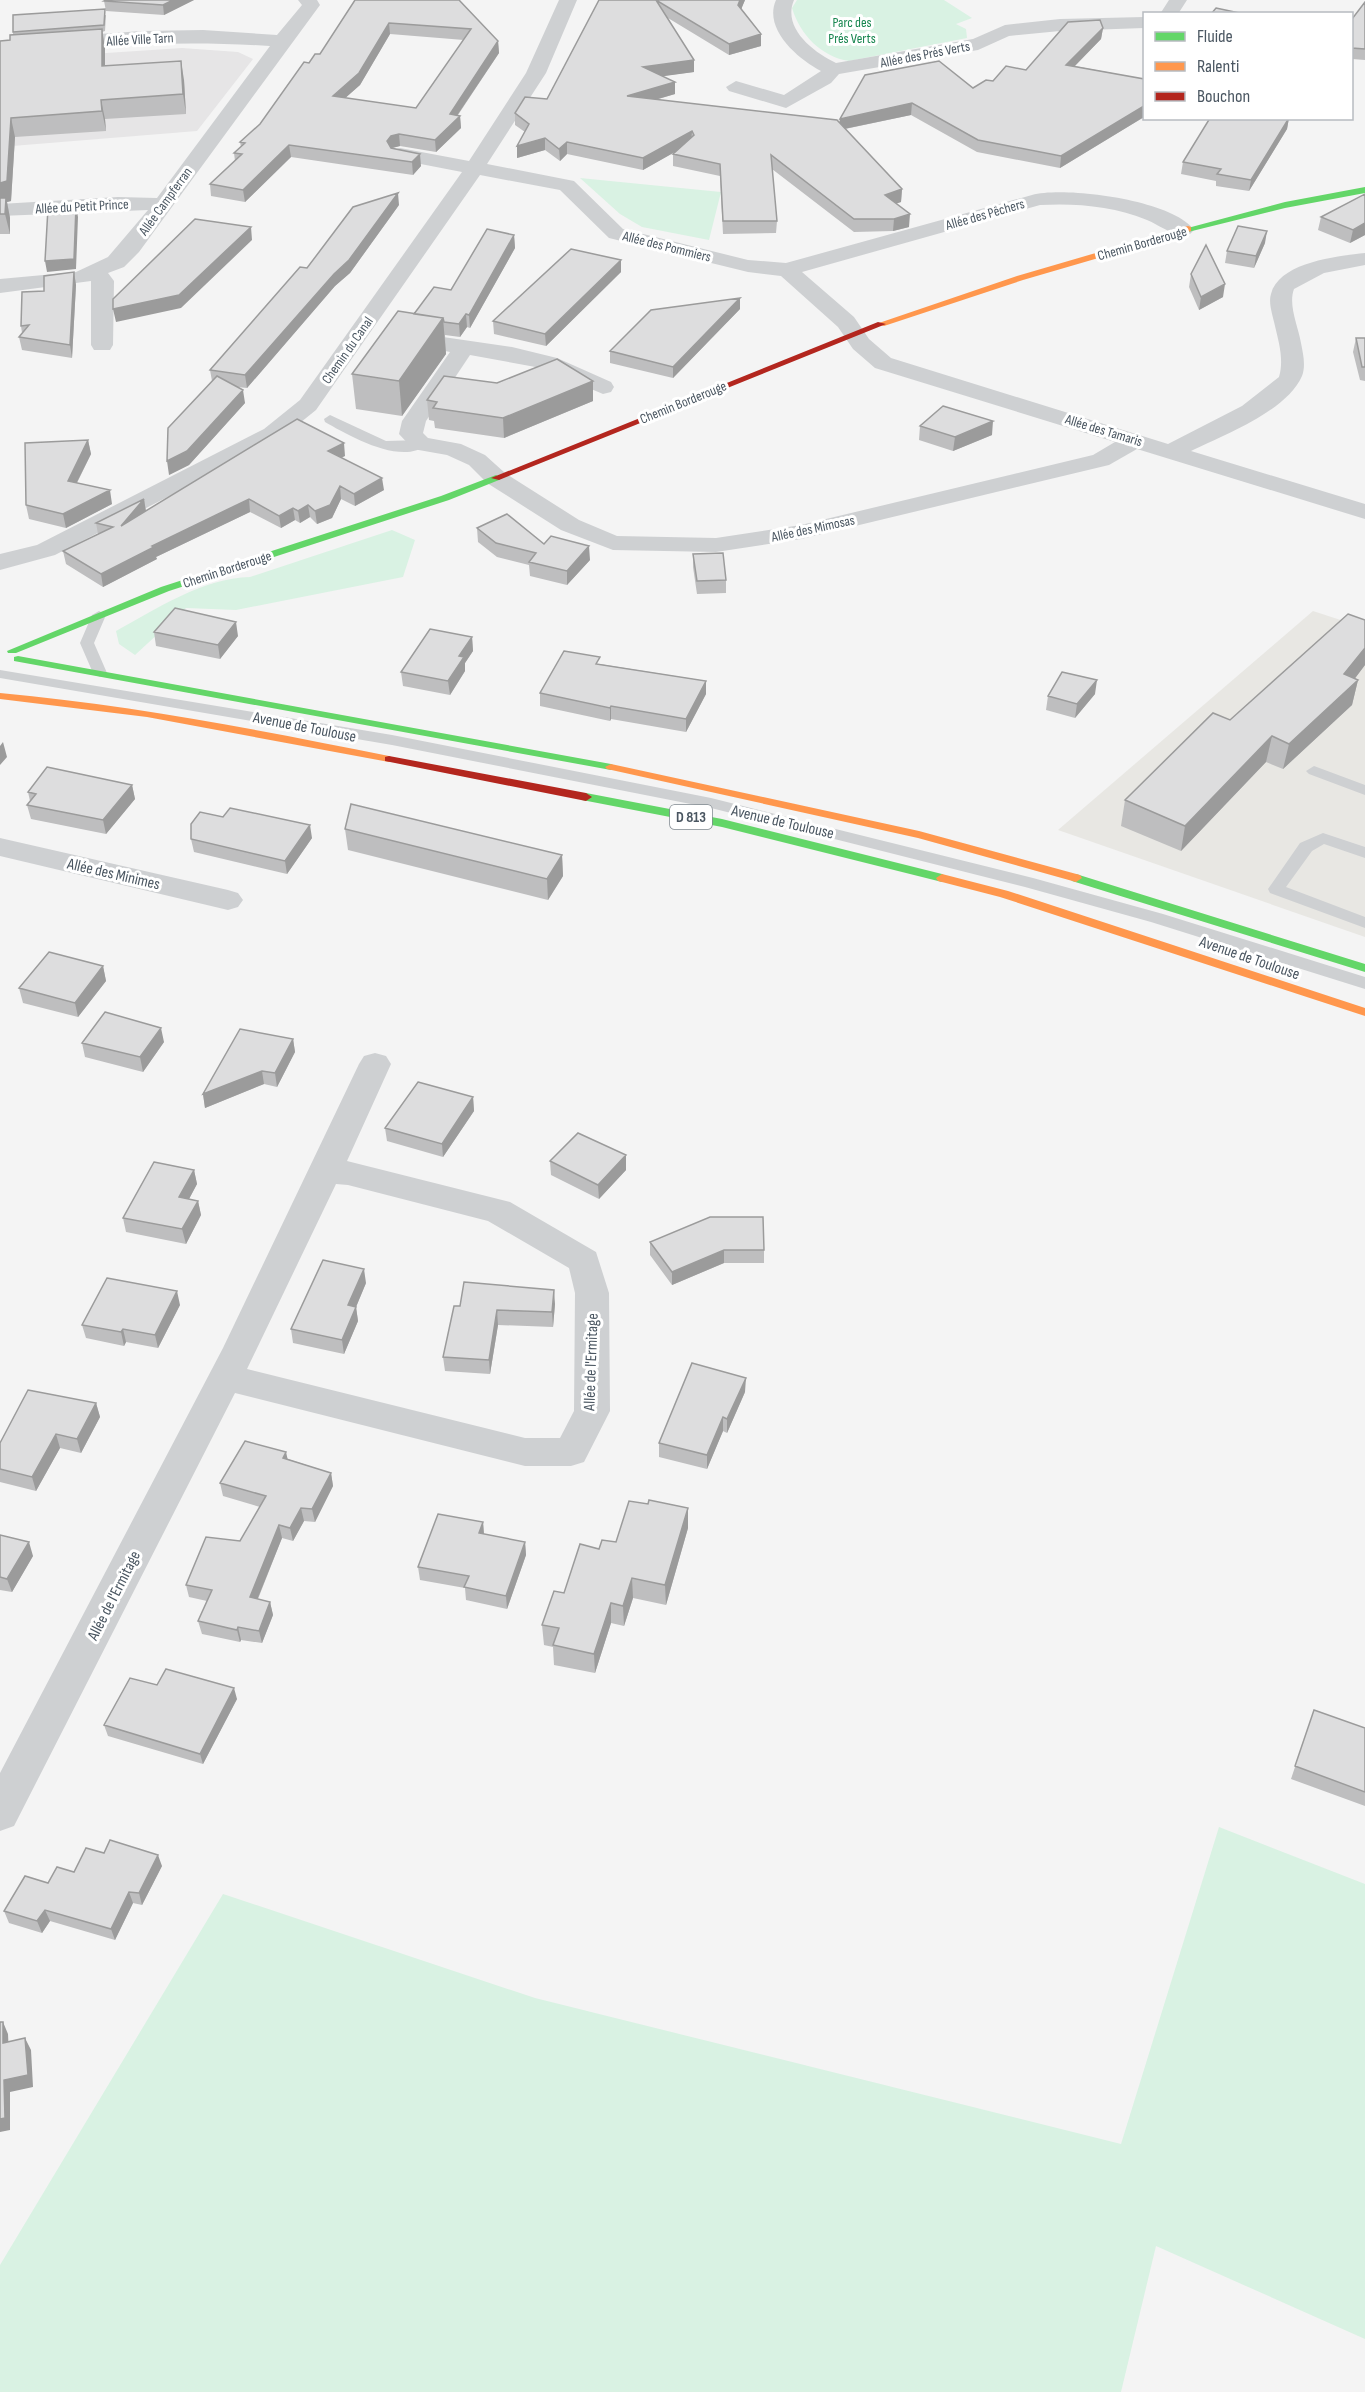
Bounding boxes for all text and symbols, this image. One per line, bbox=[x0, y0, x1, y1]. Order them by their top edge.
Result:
legend bbox=[1143, 12, 1353, 120]
park label: Parc des Prés Verts bbox=[828, 14, 876, 47]
text: Fluide bbox=[1197, 26, 1233, 47]
street label: Allée Ville Tarn bbox=[105, 29, 174, 50]
street label: Allée des Prés Verts bbox=[878, 37, 971, 72]
text: Ralenti bbox=[1197, 56, 1239, 77]
text: Bouchon bbox=[1197, 86, 1250, 107]
street label: Allée Campferran bbox=[134, 164, 196, 240]
street label: Allée des Pêchers bbox=[943, 195, 1026, 234]
street label: Allée du Petit Prince bbox=[34, 196, 129, 217]
street label: Chemin Borderouge bbox=[1096, 223, 1189, 264]
street label: Allée des Pommiers bbox=[620, 227, 713, 266]
street label: Chemin du Canal bbox=[318, 313, 377, 387]
street label: Chemin Borderouge bbox=[637, 377, 729, 428]
street label: Allée des Tamaris bbox=[1062, 410, 1144, 450]
street label: Allée des Mimosas bbox=[769, 511, 856, 546]
street label: Chemin Borderouge bbox=[181, 547, 274, 592]
street label: Avenue de Toulouse bbox=[251, 708, 358, 747]
street label: Avenue de Toulouse bbox=[729, 801, 836, 843]
road number: D 813 bbox=[670, 805, 712, 829]
street label: Allée des Minimes bbox=[64, 854, 162, 894]
street label: Avenue de Toulouse bbox=[1196, 932, 1302, 984]
street label: Allée de l'Ermitage bbox=[580, 1313, 603, 1412]
street label: Allée de l'Ermitage bbox=[83, 1548, 145, 1644]

